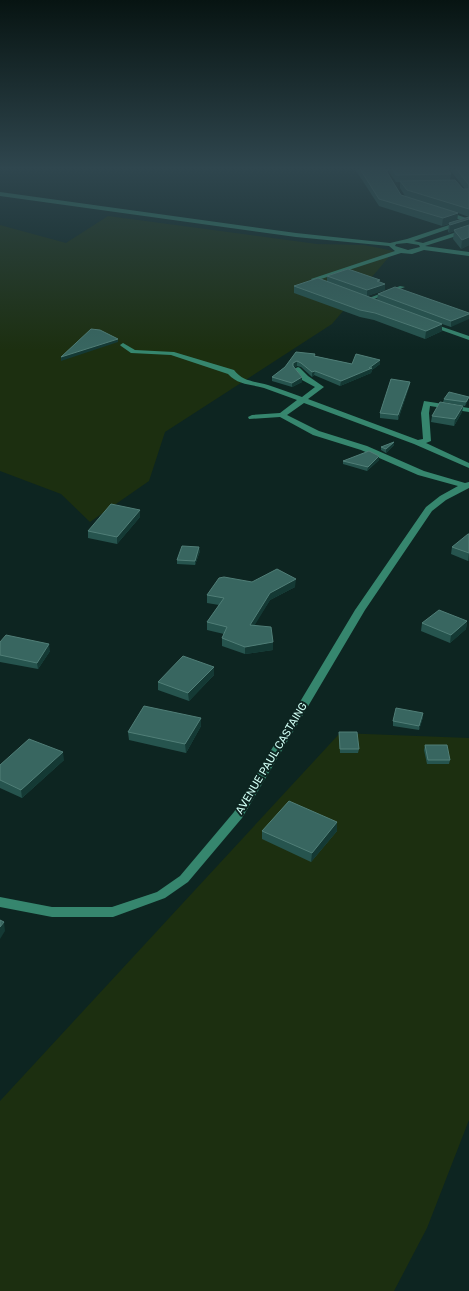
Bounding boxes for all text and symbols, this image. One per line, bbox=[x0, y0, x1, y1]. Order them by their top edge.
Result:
street label: AVENUE PAUL CASTAING bbox=[233, 700, 310, 816]

